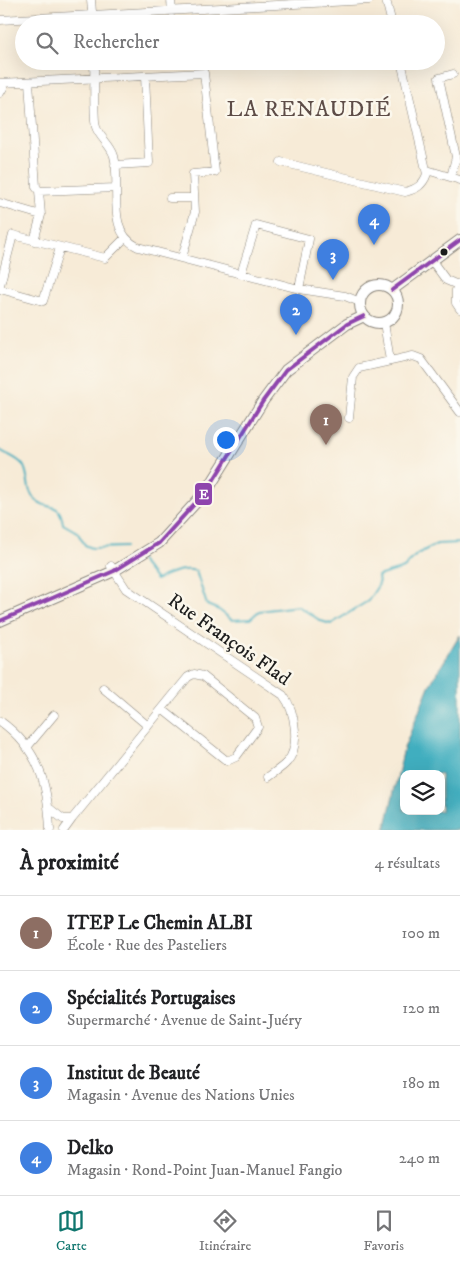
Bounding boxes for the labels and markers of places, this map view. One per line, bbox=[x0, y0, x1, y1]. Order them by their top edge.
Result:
pin: 4 bbox=[358, 204, 390, 245]
pin: 3 bbox=[317, 239, 349, 280]
unlabelled marker bbox=[439, 247, 449, 257]
pin: 2 bbox=[280, 294, 312, 335]
pin: 1 bbox=[310, 404, 342, 445]

